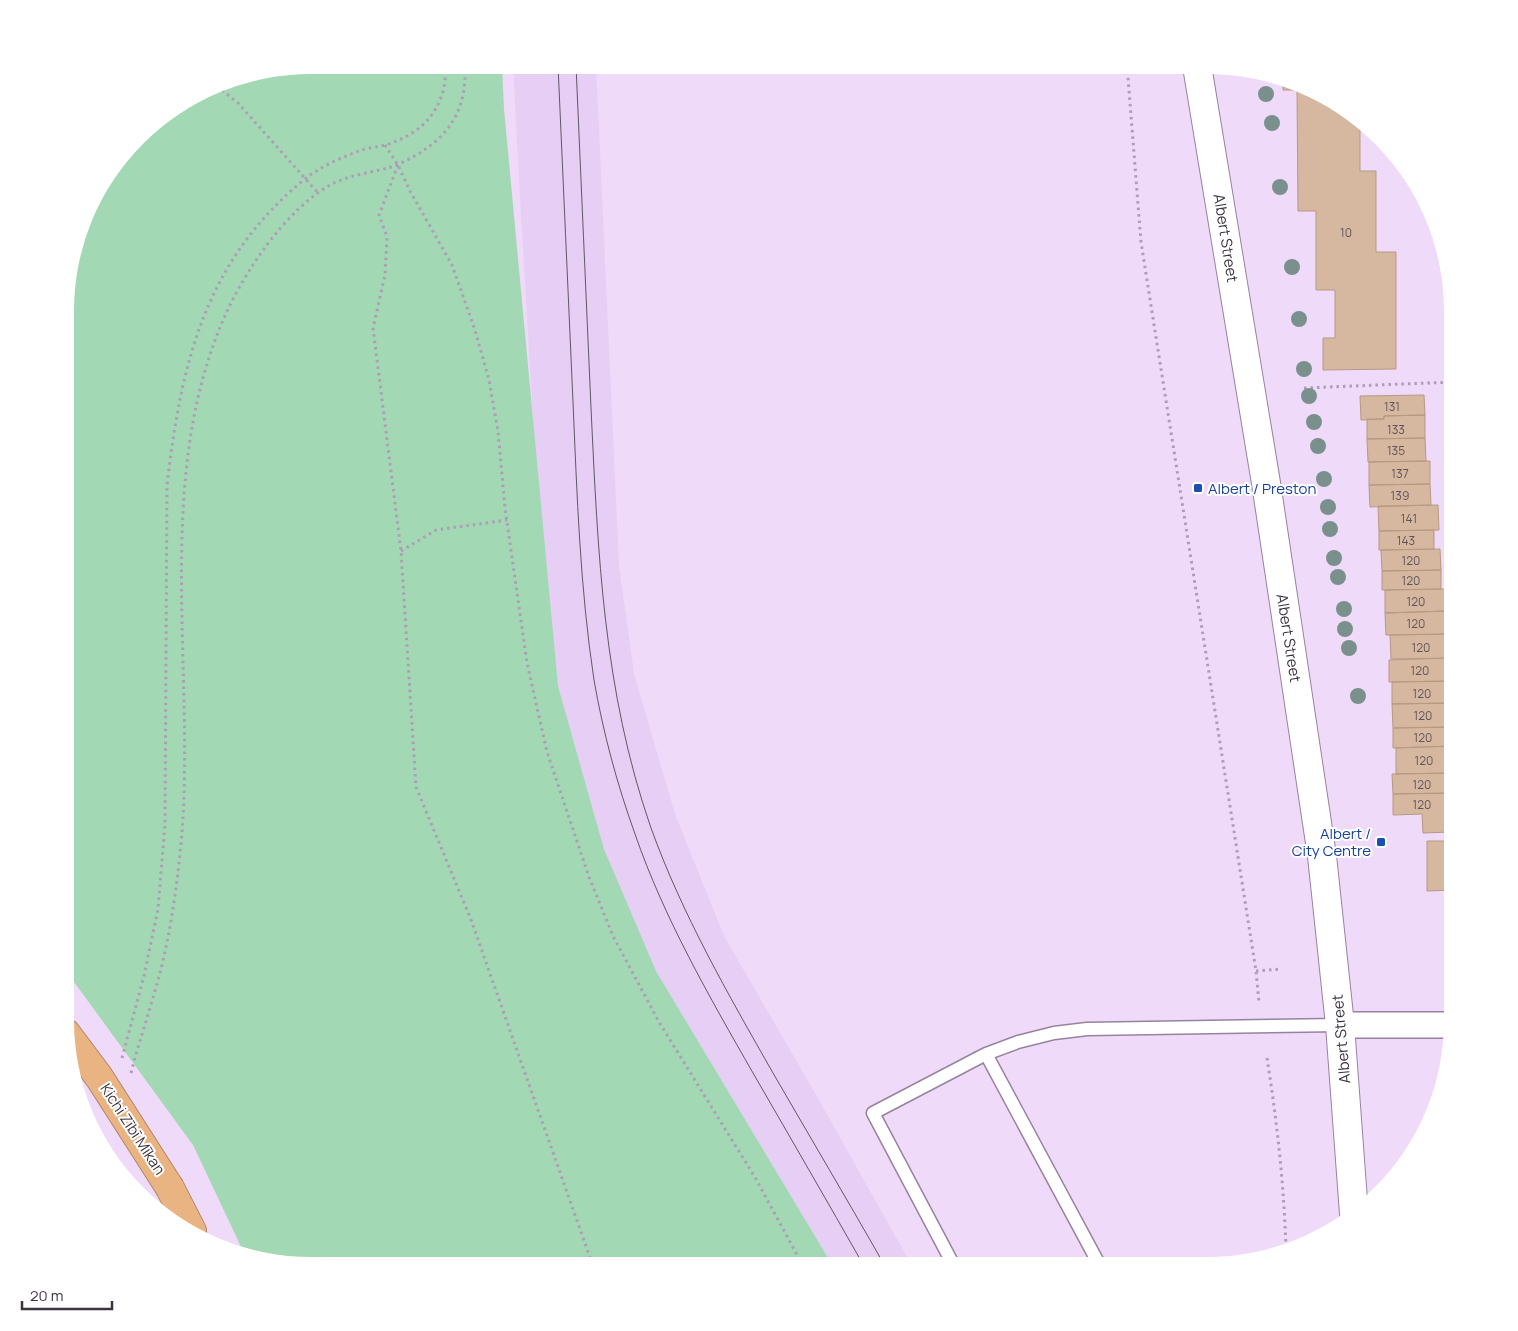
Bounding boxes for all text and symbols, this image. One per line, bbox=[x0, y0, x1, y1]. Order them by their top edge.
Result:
street label: Albert Street bbox=[1209, 192, 1243, 284]
house number: 10 bbox=[1340, 224, 1352, 241]
house number: 131 bbox=[1384, 398, 1400, 415]
house number: 133 bbox=[1387, 421, 1405, 438]
house number: 135 bbox=[1387, 442, 1405, 459]
house number: 137 bbox=[1391, 465, 1409, 482]
place label: Albert / Preston bbox=[1208, 478, 1316, 499]
marker: Albert / Preston bbox=[1192, 482, 1204, 494]
house number: 139 bbox=[1391, 487, 1409, 504]
house number: 141 bbox=[1401, 510, 1417, 527]
house number: 143 bbox=[1397, 532, 1415, 549]
house number: 120 bbox=[1402, 552, 1420, 569]
house number: 120 bbox=[1402, 572, 1420, 589]
street label: Albert Street bbox=[1272, 592, 1306, 684]
house number: 120 bbox=[1407, 593, 1425, 610]
house number: 120 bbox=[1407, 615, 1425, 632]
house number: 120 bbox=[1412, 639, 1430, 656]
house number: 120 bbox=[1411, 662, 1429, 679]
house number: 120 bbox=[1413, 685, 1431, 702]
house number: 120 bbox=[1414, 707, 1432, 724]
house number: 120 bbox=[1414, 729, 1432, 746]
house number: 120 bbox=[1415, 752, 1433, 769]
house number: 120 bbox=[1413, 776, 1431, 793]
house number: 120 bbox=[1413, 796, 1431, 813]
place label: Albert / City Centre bbox=[1292, 823, 1371, 861]
marker: Albert / City Centre bbox=[1375, 836, 1387, 848]
street label: Albert Street bbox=[1327, 994, 1355, 1084]
street label: Kichi Zībī Mīkan bbox=[96, 1079, 170, 1179]
scale bar bbox=[22, 1278, 112, 1310]
text: 20 m bbox=[30, 1285, 63, 1306]

